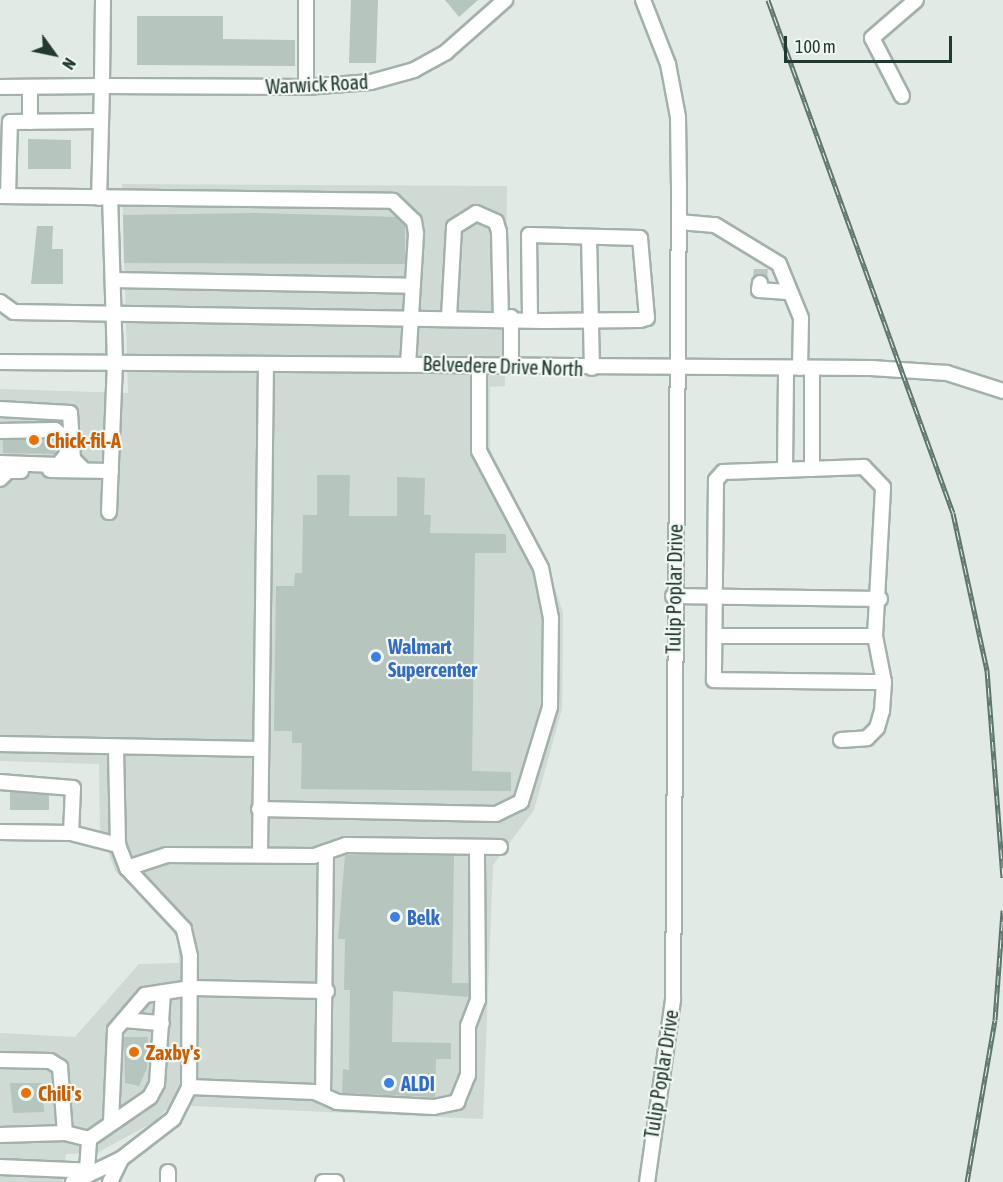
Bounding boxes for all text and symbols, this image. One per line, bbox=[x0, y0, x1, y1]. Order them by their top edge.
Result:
north arrow bbox=[24, 24, 84, 84]
scale bar bbox=[787, 24, 955, 62]
text: 100 m bbox=[795, 36, 836, 57]
text: N bbox=[59, 55, 79, 73]
street label: Warwick Road bbox=[265, 69, 369, 99]
street label: Belvedere Drive North bbox=[422, 351, 584, 381]
place label: Chick-fil-A bbox=[46, 428, 121, 452]
marker: Chick-fil-A bbox=[27, 433, 41, 447]
street label: Tulip Poplar Drive bbox=[661, 524, 687, 654]
place label: Walmart Supercenter bbox=[388, 634, 477, 681]
marker: Walmart Supercenter bbox=[369, 650, 383, 664]
place label: Belk bbox=[407, 905, 440, 929]
marker: Belk bbox=[388, 910, 402, 924]
street label: Tulip Poplar Drive bbox=[639, 1008, 683, 1140]
place label: Zaxby's bbox=[146, 1040, 200, 1064]
marker: Zaxby's bbox=[127, 1045, 141, 1059]
place label: ALDI bbox=[401, 1071, 435, 1095]
marker: ALDI bbox=[382, 1076, 396, 1090]
place label: Chili's bbox=[38, 1081, 82, 1105]
marker: Chili's bbox=[19, 1086, 33, 1100]

